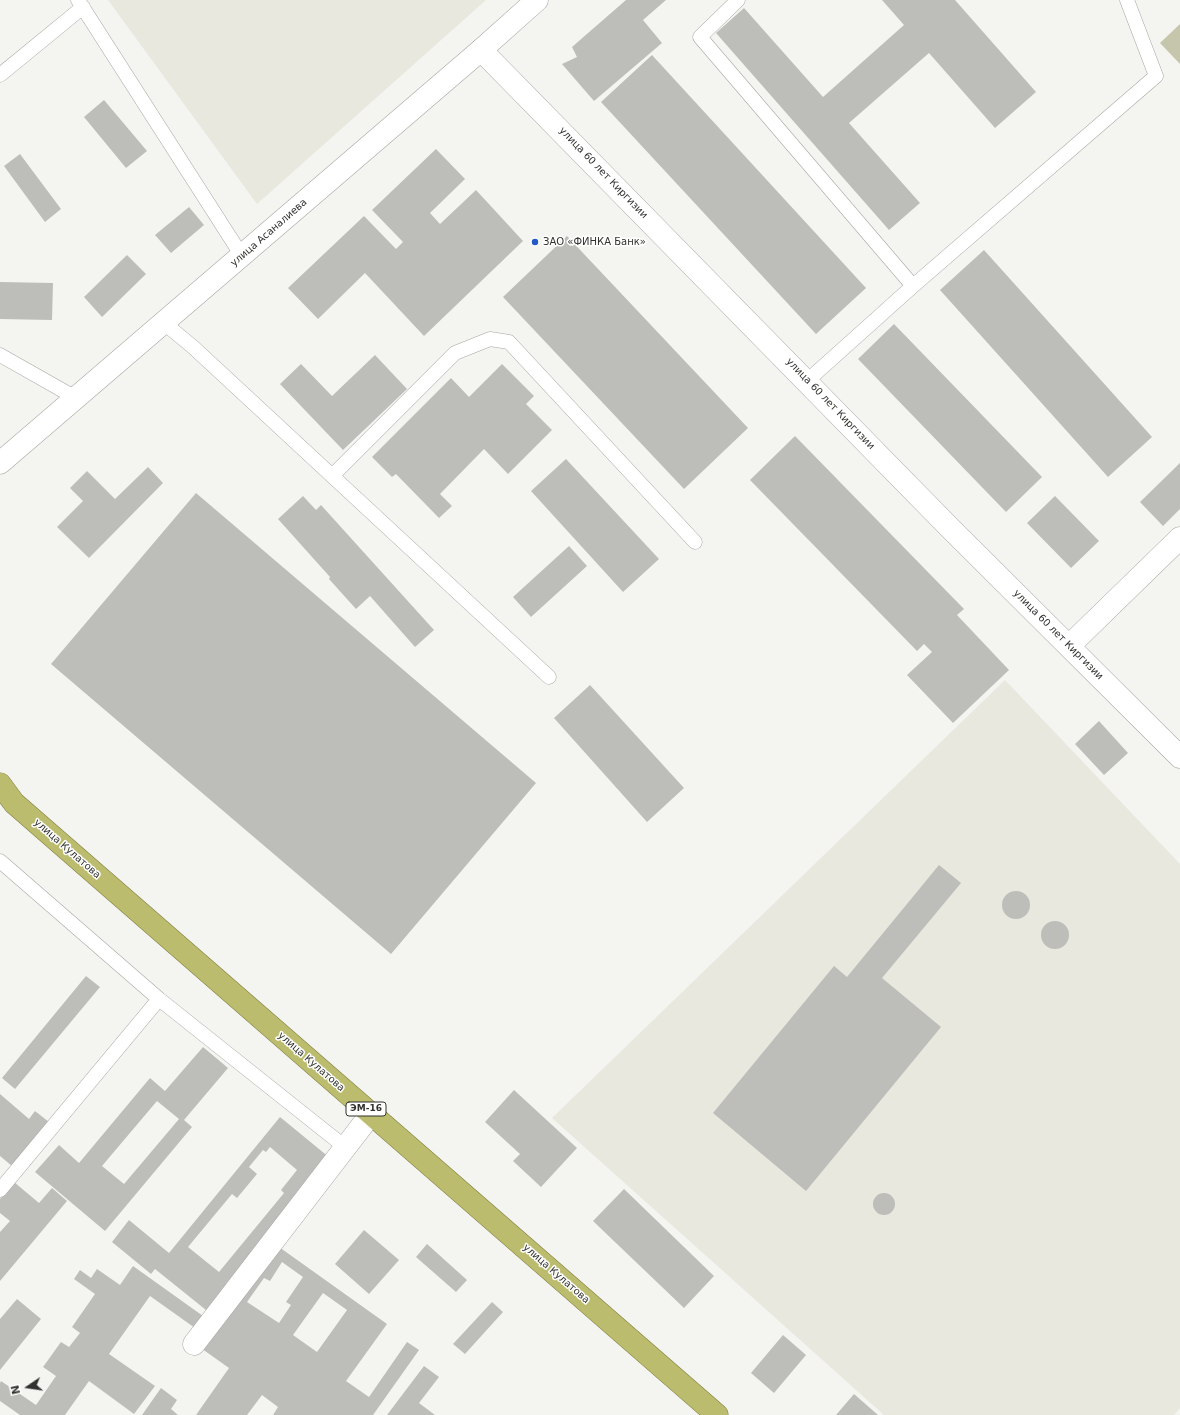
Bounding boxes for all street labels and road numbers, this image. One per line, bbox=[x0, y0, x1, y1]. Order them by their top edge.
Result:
street label: улица 60 лет Киргизии bbox=[556, 125, 650, 221]
street label: улица Асаналиева bbox=[228, 197, 310, 269]
street label: улица 60 лет Киргизии bbox=[783, 356, 877, 452]
street label: улица 60 лет Киргизии bbox=[1010, 587, 1106, 683]
street label: улица Кулатова bbox=[31, 817, 103, 881]
street label: улица Кулатова bbox=[275, 1030, 347, 1094]
road number: ЭМ-16 bbox=[346, 1102, 386, 1116]
street label: улица Кулатова bbox=[520, 1242, 592, 1306]

